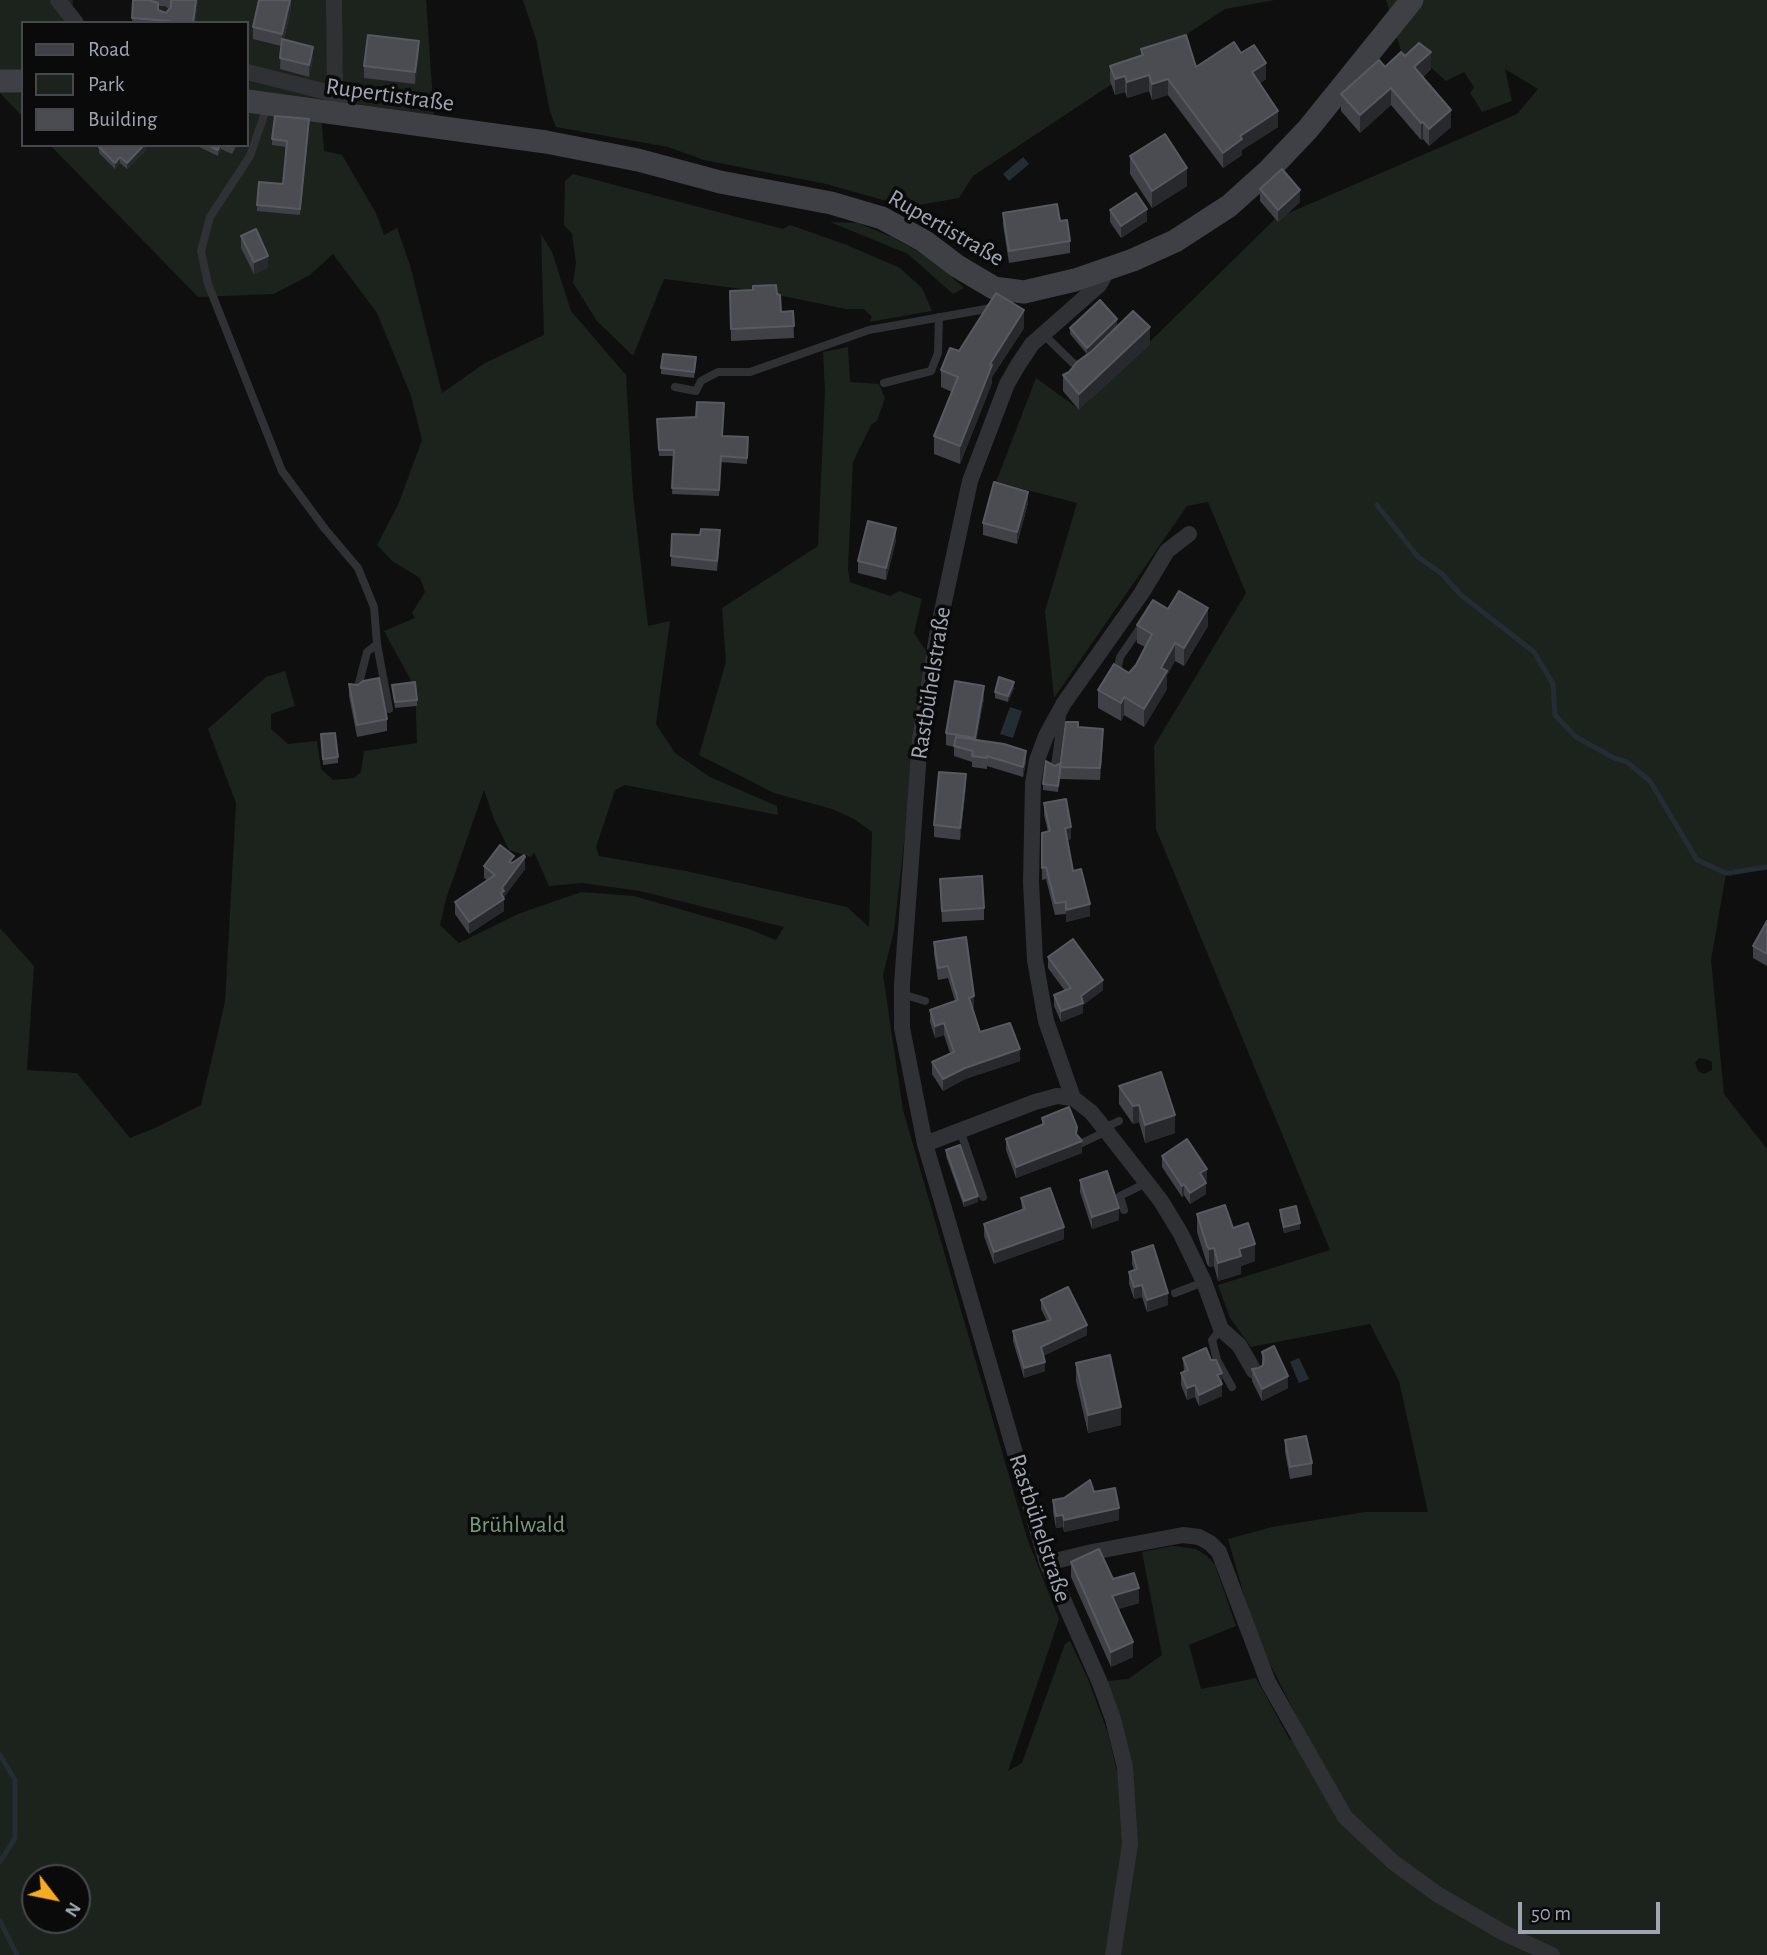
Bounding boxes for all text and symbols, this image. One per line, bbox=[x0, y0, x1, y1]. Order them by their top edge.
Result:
legend bbox=[21, 21, 248, 147]
text: Road bbox=[88, 39, 130, 60]
street label: Rupertistraße bbox=[324, 72, 456, 118]
text: Park bbox=[88, 74, 124, 95]
text: Building bbox=[88, 109, 157, 130]
street label: Rupertistraße bbox=[883, 183, 1009, 273]
street label: Rastbühelstraße bbox=[905, 605, 957, 761]
street label: Rastbühelstraße bbox=[1003, 1450, 1077, 1606]
park label: Brühlwald bbox=[469, 1511, 565, 1539]
north arrow bbox=[21, 1864, 91, 1934]
scale bar bbox=[1522, 1888, 1664, 1932]
text: N bbox=[61, 1899, 84, 1920]
text: 50 m bbox=[1531, 1903, 1571, 1924]

